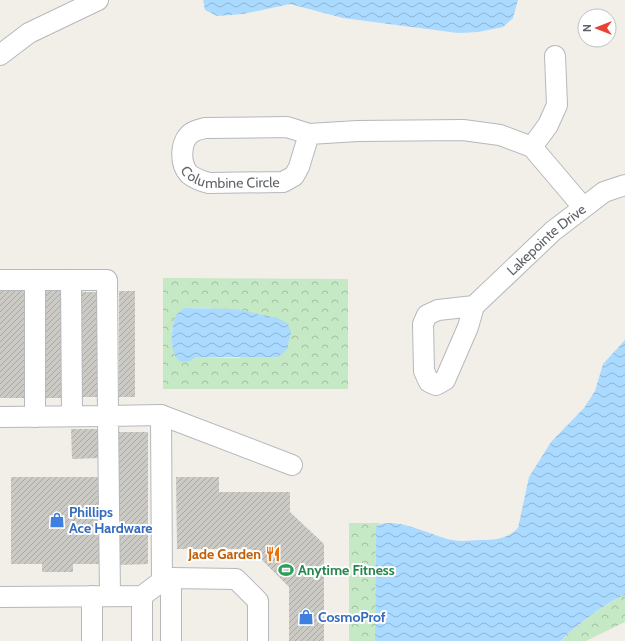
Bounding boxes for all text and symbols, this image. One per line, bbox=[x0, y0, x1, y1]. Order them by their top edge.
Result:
north arrow bbox=[577, 8, 617, 48]
text: N bbox=[580, 24, 594, 32]
street label: Columbine Circle bbox=[177, 162, 280, 192]
street label: Lakepointe Drive bbox=[503, 200, 589, 279]
place label: Phillips Ace Hardware bbox=[69, 503, 153, 537]
shop icon: Phillips Ace Hardware bbox=[48, 511, 66, 529]
place label: Jade Garden bbox=[187, 545, 261, 563]
restaurant icon: Jade Garden bbox=[264, 545, 282, 563]
sports icon: Anytime Fitness bbox=[277, 561, 295, 579]
place label: Anytime Fitness bbox=[298, 561, 395, 579]
shop icon: CosmoProf bbox=[297, 608, 315, 626]
place label: CosmoProf bbox=[318, 608, 386, 626]

